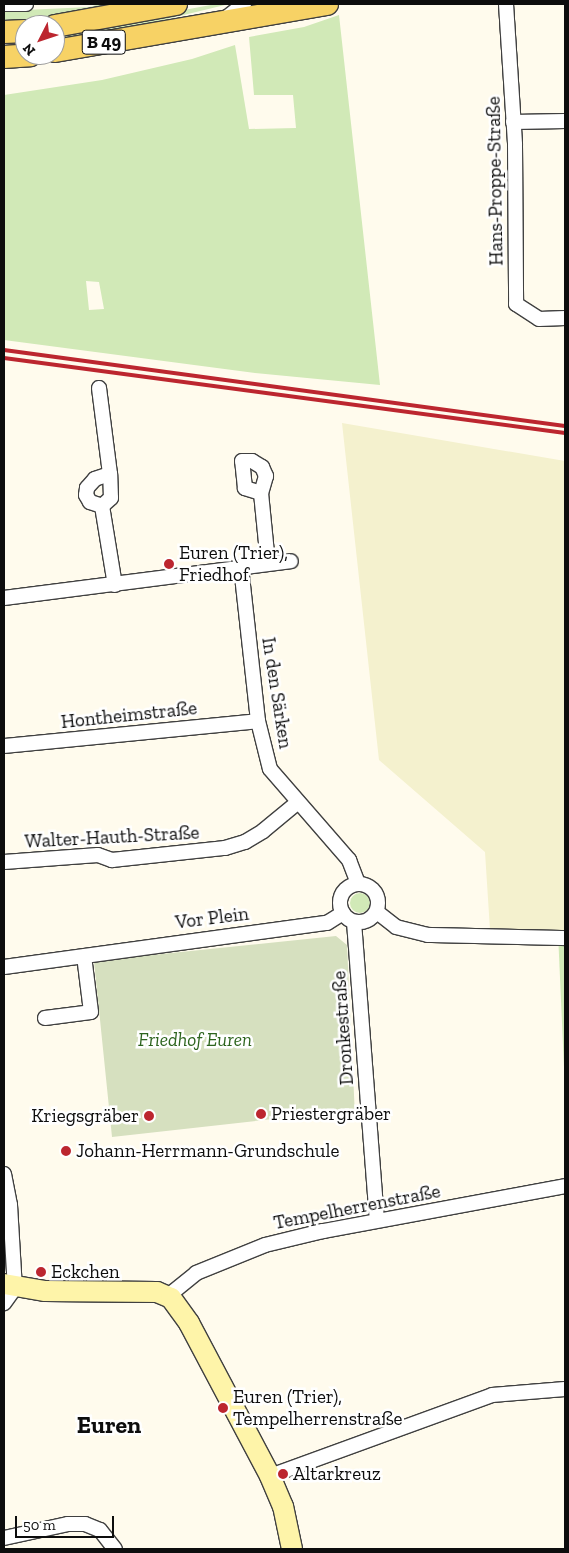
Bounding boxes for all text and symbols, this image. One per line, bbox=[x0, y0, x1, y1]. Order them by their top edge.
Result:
north arrow bbox=[15, 15, 65, 65]
road number: B 49 bbox=[82, 27, 126, 58]
text: N bbox=[19, 40, 39, 59]
street label: Hans-Proppe-Straße bbox=[482, 96, 508, 266]
place label: Euren (Trier), Friedhof bbox=[179, 542, 288, 586]
marker: Euren (Trier), Friedhof bbox=[163, 558, 175, 570]
street label: In den Särken bbox=[257, 636, 297, 750]
street label: Hontheimstraße bbox=[60, 697, 198, 733]
street label: Walter-Hauth-Straße bbox=[24, 821, 200, 853]
street label: Vor Plein bbox=[174, 902, 250, 934]
street label: Dronkestraße bbox=[328, 970, 358, 1086]
park label: Friedhof Euren bbox=[138, 1029, 252, 1051]
place label: Priestergräber bbox=[271, 1103, 391, 1125]
place label: Kriegsgräber bbox=[31, 1105, 139, 1127]
marker: Priestergräber bbox=[255, 1108, 267, 1120]
marker: Kriegsgräber bbox=[143, 1110, 155, 1122]
place label: Johann-Herrmann-Grundschule bbox=[76, 1140, 339, 1162]
marker: Johann-Herrmann-Grundschule bbox=[60, 1145, 72, 1157]
street label: Tempelherrenstraße bbox=[272, 1180, 442, 1234]
place label: Eckchen bbox=[51, 1261, 120, 1283]
marker: Eckchen bbox=[35, 1266, 47, 1278]
place label: Euren (Trier), Tempelherrenstraße bbox=[233, 1386, 403, 1430]
marker: Euren (Trier), Tempelherrenstraße bbox=[217, 1402, 229, 1414]
district label: Euren bbox=[77, 1411, 141, 1439]
place label: Altarkreuz bbox=[293, 1463, 381, 1485]
marker: Altarkreuz bbox=[277, 1468, 289, 1480]
scale bar bbox=[18, 1506, 116, 1538]
text: 50 m bbox=[23, 1516, 56, 1534]

